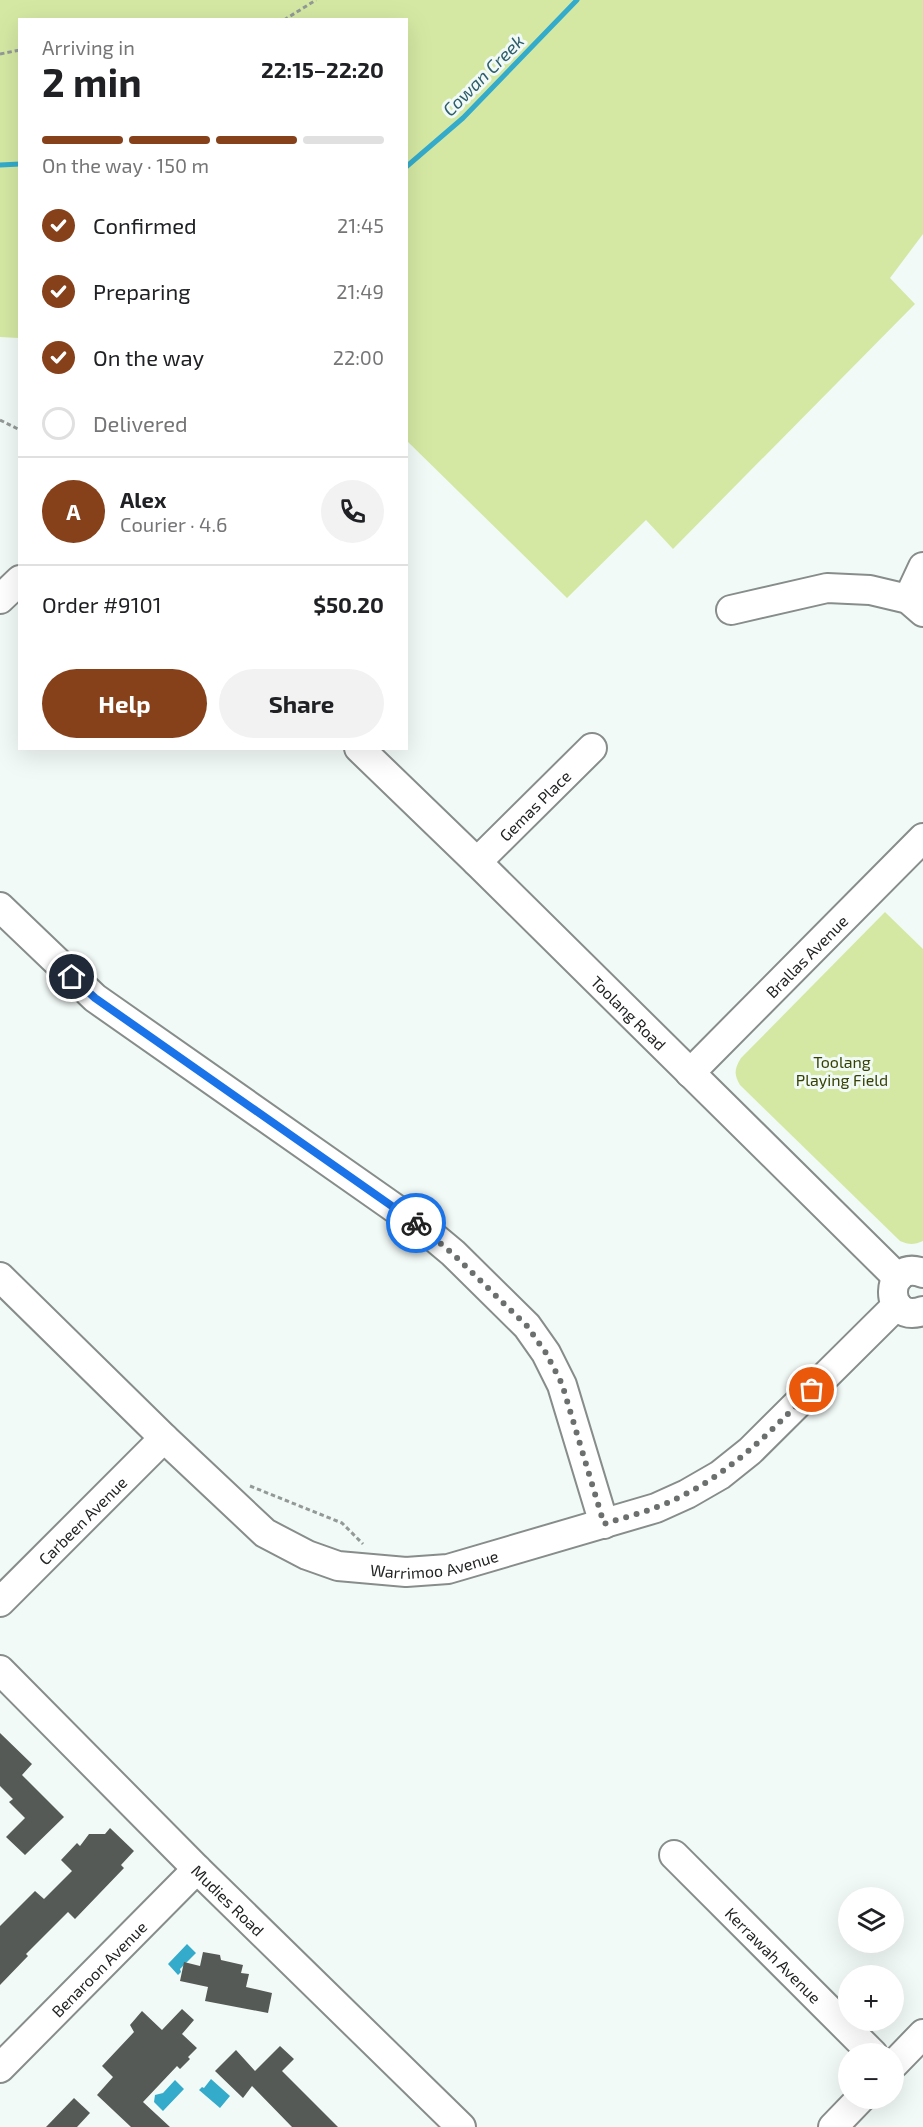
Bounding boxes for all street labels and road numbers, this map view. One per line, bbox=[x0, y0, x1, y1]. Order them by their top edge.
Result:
street label: Gemas Place bbox=[495, 766, 574, 844]
street label: Brallas Avenue bbox=[761, 911, 851, 1001]
street label: Toolang Road bbox=[588, 971, 671, 1054]
street label: Carbeen Avenue bbox=[34, 1472, 130, 1568]
street label: Warrimoo Avenue bbox=[369, 1545, 500, 1582]
street label: Mudies Road bbox=[188, 1860, 269, 1939]
street label: Kerrawah Avenue bbox=[722, 1903, 826, 2007]
street label: Benaroon Avenue bbox=[47, 1917, 150, 2020]

